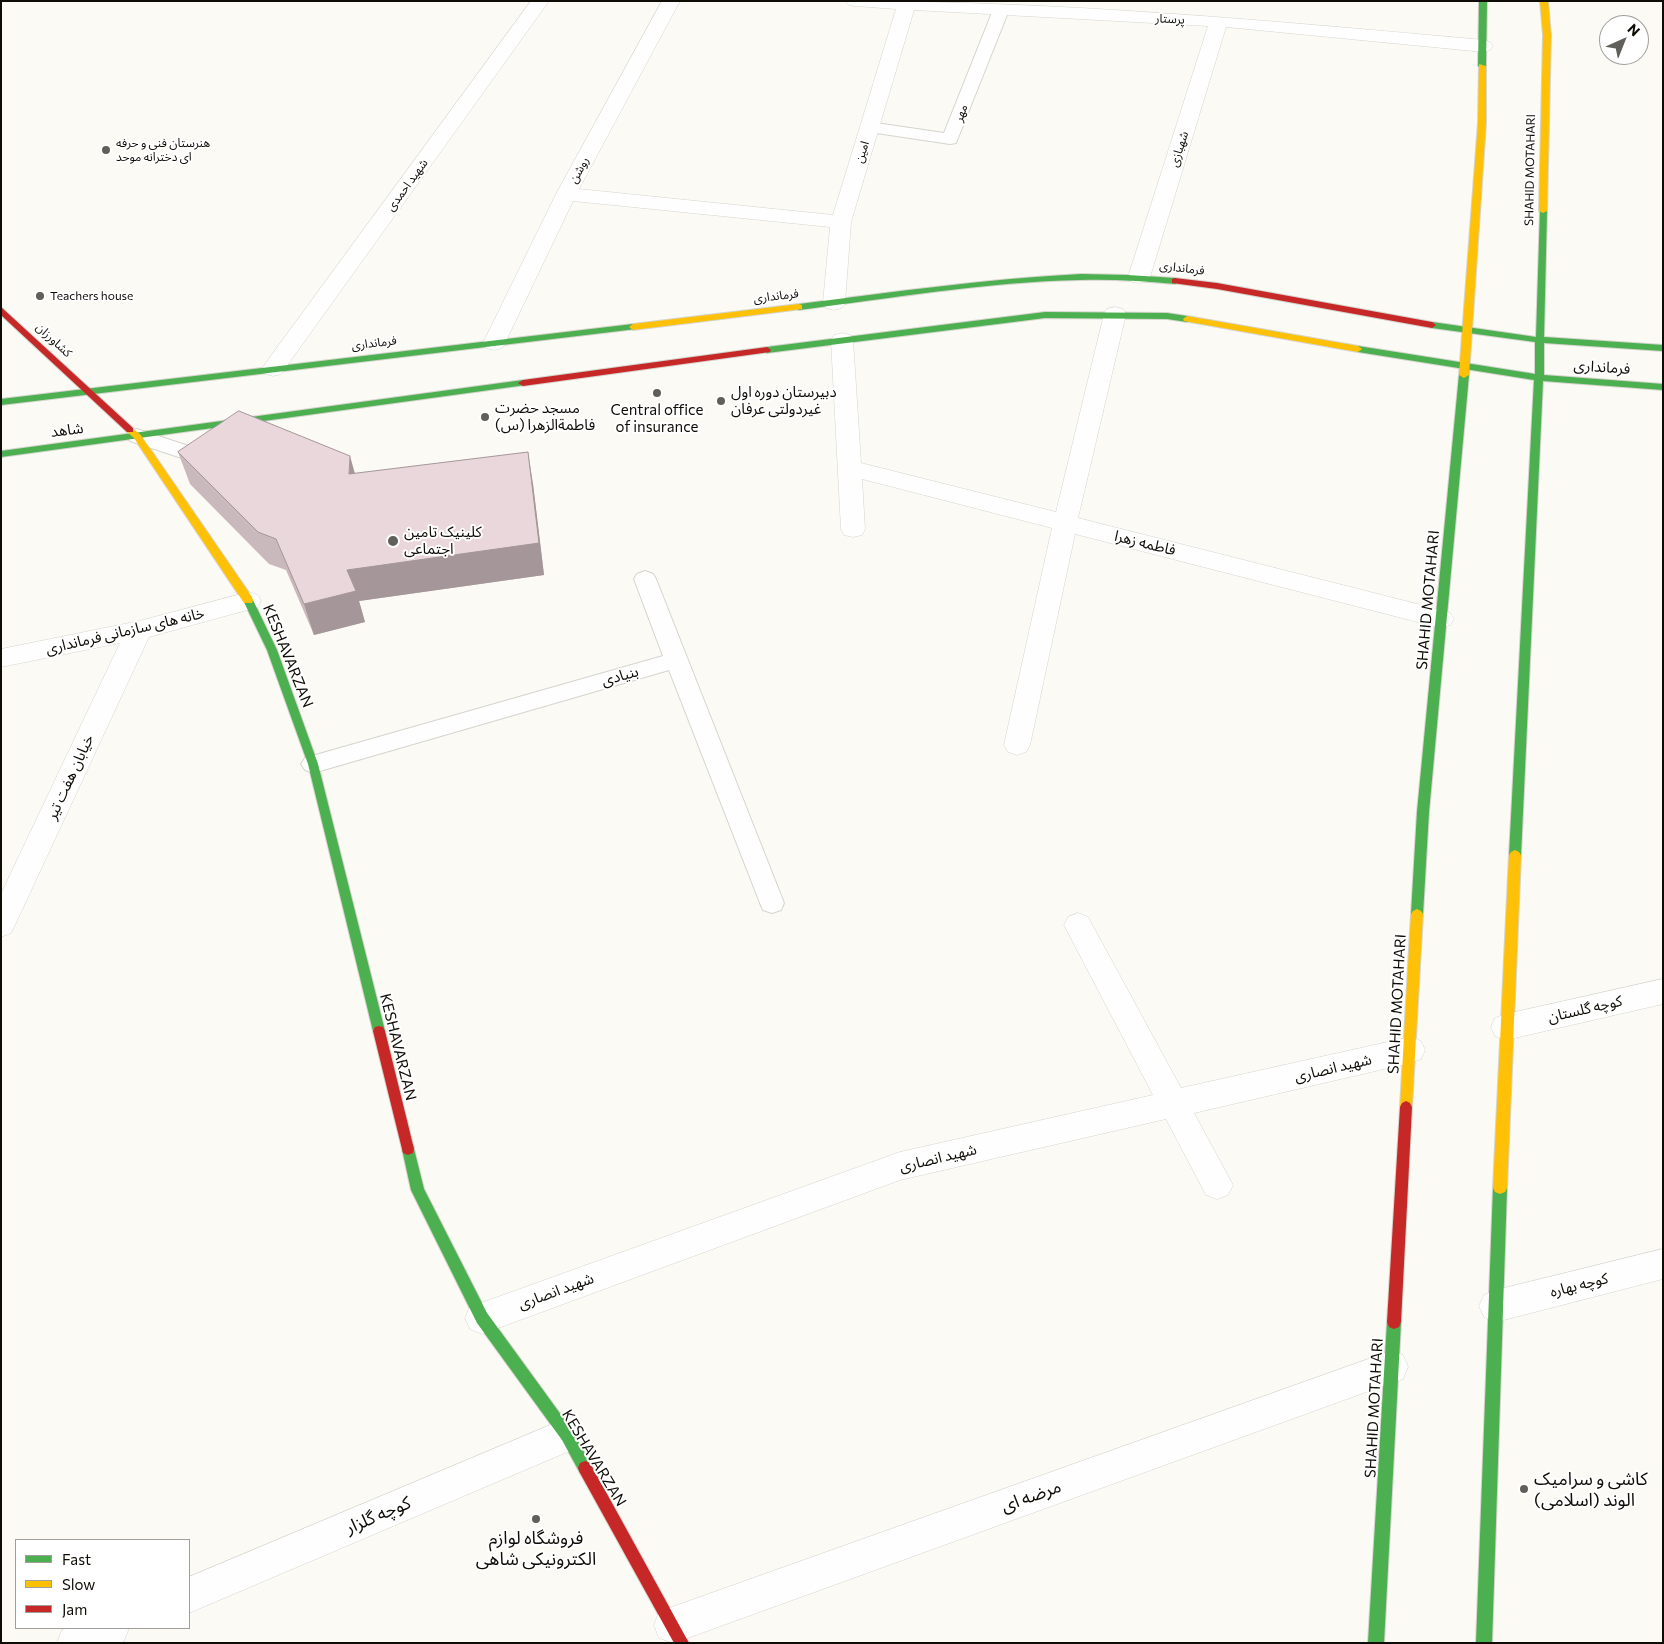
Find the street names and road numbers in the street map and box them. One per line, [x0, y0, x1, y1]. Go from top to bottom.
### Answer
street label: پرستار [1155, 11, 1185, 27]
street label: مهر [951, 102, 971, 124]
street label: SHAHID MOTAHARI [1522, 114, 1538, 226]
street label: شهبازی [1166, 129, 1192, 169]
street label: امین [852, 139, 872, 165]
street label: روشن [566, 154, 592, 186]
street label: شهید احمدی [383, 156, 431, 214]
street label: فرمانداری [1159, 258, 1205, 278]
street label: فرمانداری [753, 286, 799, 306]
street label: کشاورزان [33, 320, 75, 360]
street label: فرمانداری [351, 333, 397, 353]
street label: فرمانداری [1573, 356, 1631, 378]
street label: شاهد [50, 419, 84, 441]
street label: فاطمه زهرا [1112, 527, 1178, 559]
street label: SHAHID MOTAHARI [1413, 529, 1443, 671]
street label: KESHAVARZAN [259, 602, 317, 710]
street label: خانه های سازمانی فرمانداری [44, 604, 206, 658]
street label: بنیادی [599, 662, 641, 690]
street label: خیابان هفت تیر [42, 732, 98, 822]
street label: SHAHID MOTAHARI [1384, 934, 1410, 1074]
street label: KESHAVARZAN [376, 992, 420, 1102]
street label: کوچه گلستان [1546, 992, 1624, 1026]
street label: شهید انصاری [1293, 1050, 1373, 1086]
street label: شهید انصاری [898, 1140, 978, 1176]
street label: شهید انصاری [516, 1269, 596, 1313]
street label: کوچه بهاره [1548, 1269, 1610, 1301]
street label: SHAHID MOTAHARI [1361, 1338, 1387, 1478]
street label: KESHAVARZAN [558, 1406, 630, 1510]
street label: مرضه ای [998, 1475, 1064, 1517]
street label: کوچه گلزار [342, 1492, 414, 1538]

